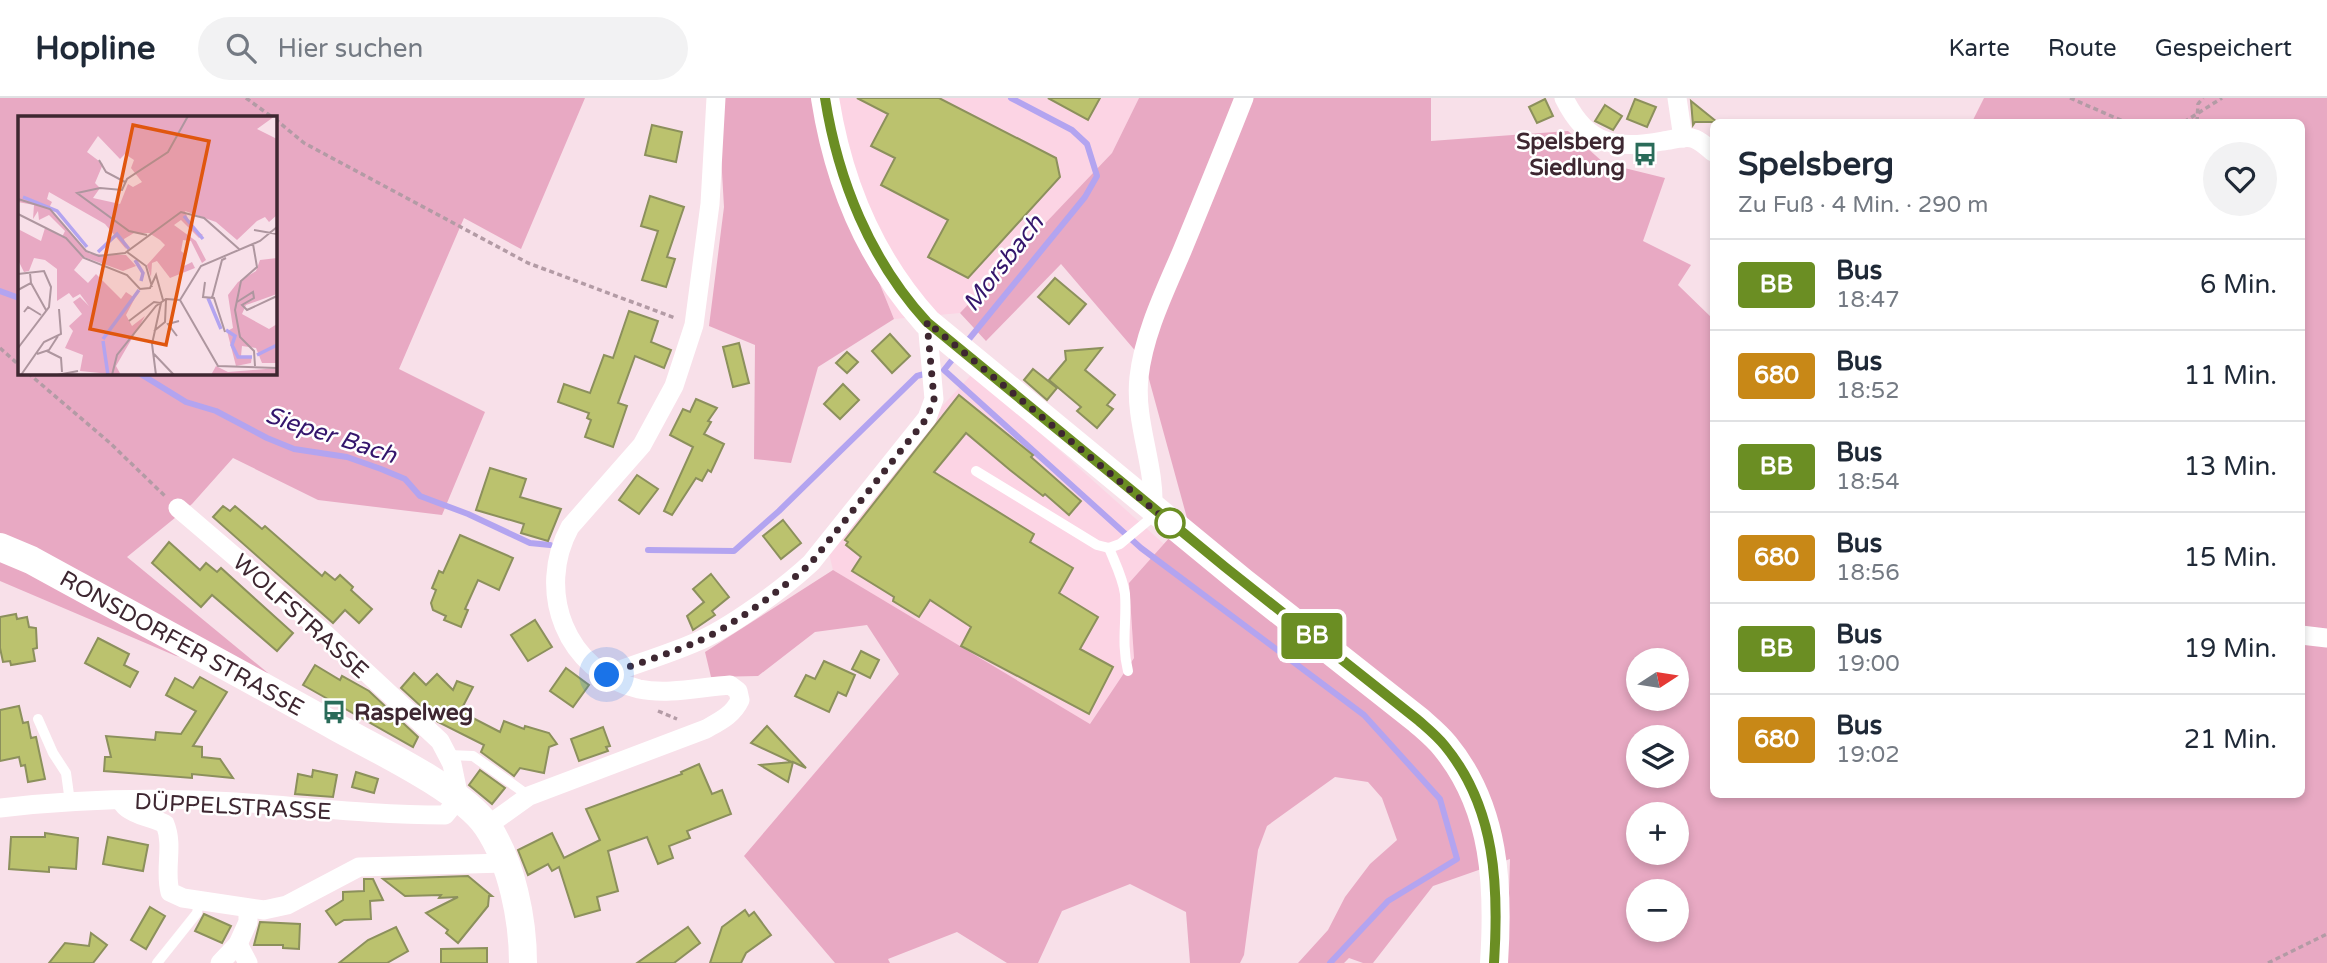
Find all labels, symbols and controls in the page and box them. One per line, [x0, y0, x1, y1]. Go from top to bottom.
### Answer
search box [198, 17, 688, 80]
text: Hopline [35, 29, 156, 68]
icon: search [222, 29, 260, 67]
text: Hier suchen [278, 33, 423, 64]
text: Karte [1948, 34, 2010, 63]
text: Route [2048, 34, 2117, 63]
text: Gespeichert [2155, 34, 2292, 63]
inset map [18, 116, 276, 374]
place label: Spelsberg Siedlung [1516, 128, 1625, 182]
bus stop icon: Spelsberg Siedlung [1631, 140, 1659, 168]
button: heart [2203, 142, 2277, 216]
text: Spelsberg [1738, 145, 1894, 184]
text: Zu Fuß · 4 Min. · 290 m [1738, 191, 1988, 219]
water label: Morsbach [957, 208, 1051, 317]
text: Bus [1836, 255, 1882, 286]
text: 6 Min. [2200, 269, 2277, 300]
text: BB [1760, 270, 1793, 299]
text: 18:47 [1836, 286, 1900, 314]
text: Bus [1836, 346, 1882, 377]
text: 11 Min. [2184, 360, 2277, 391]
text: 680 [1754, 361, 1799, 390]
text: 18:52 [1836, 377, 1900, 405]
water label: Sieper Bach [262, 401, 401, 471]
text: Bus [1836, 437, 1882, 468]
text: 13 Min. [2184, 451, 2277, 482]
text: BB [1760, 452, 1793, 481]
text: 18:54 [1836, 468, 1900, 496]
unlabelled marker [1155, 508, 1185, 538]
text: Bus [1836, 528, 1882, 559]
text: 15 Min. [2184, 542, 2277, 573]
text: 680 [1754, 543, 1799, 572]
street label: WOLFSTRASSE [227, 548, 374, 685]
text: 18:56 [1836, 559, 1900, 587]
street label: RONSDORFER STRASSE [55, 565, 309, 723]
line badge: BB [1280, 613, 1344, 659]
text: Bus [1836, 619, 1882, 650]
text: BB [1295, 621, 1329, 650]
text: 19 Min. [2184, 633, 2277, 664]
text: BB [1760, 634, 1793, 663]
north arrow [1626, 648, 1689, 710]
map controls [1626, 648, 1689, 942]
text: 19:00 [1836, 650, 1900, 678]
your location [589, 657, 624, 692]
bus stop icon: Raspelweg [320, 698, 348, 726]
place label: Raspelweg [354, 699, 473, 727]
text: Bus [1836, 710, 1882, 741]
text: 21 Min. [2184, 724, 2277, 755]
button: layers [1626, 725, 1689, 788]
text: 680 [1754, 725, 1799, 754]
text: 19:02 [1836, 741, 1900, 769]
street label: DÜPPELSTRASSE [134, 788, 332, 826]
button: + [1626, 802, 1689, 865]
button: − [1626, 879, 1689, 942]

